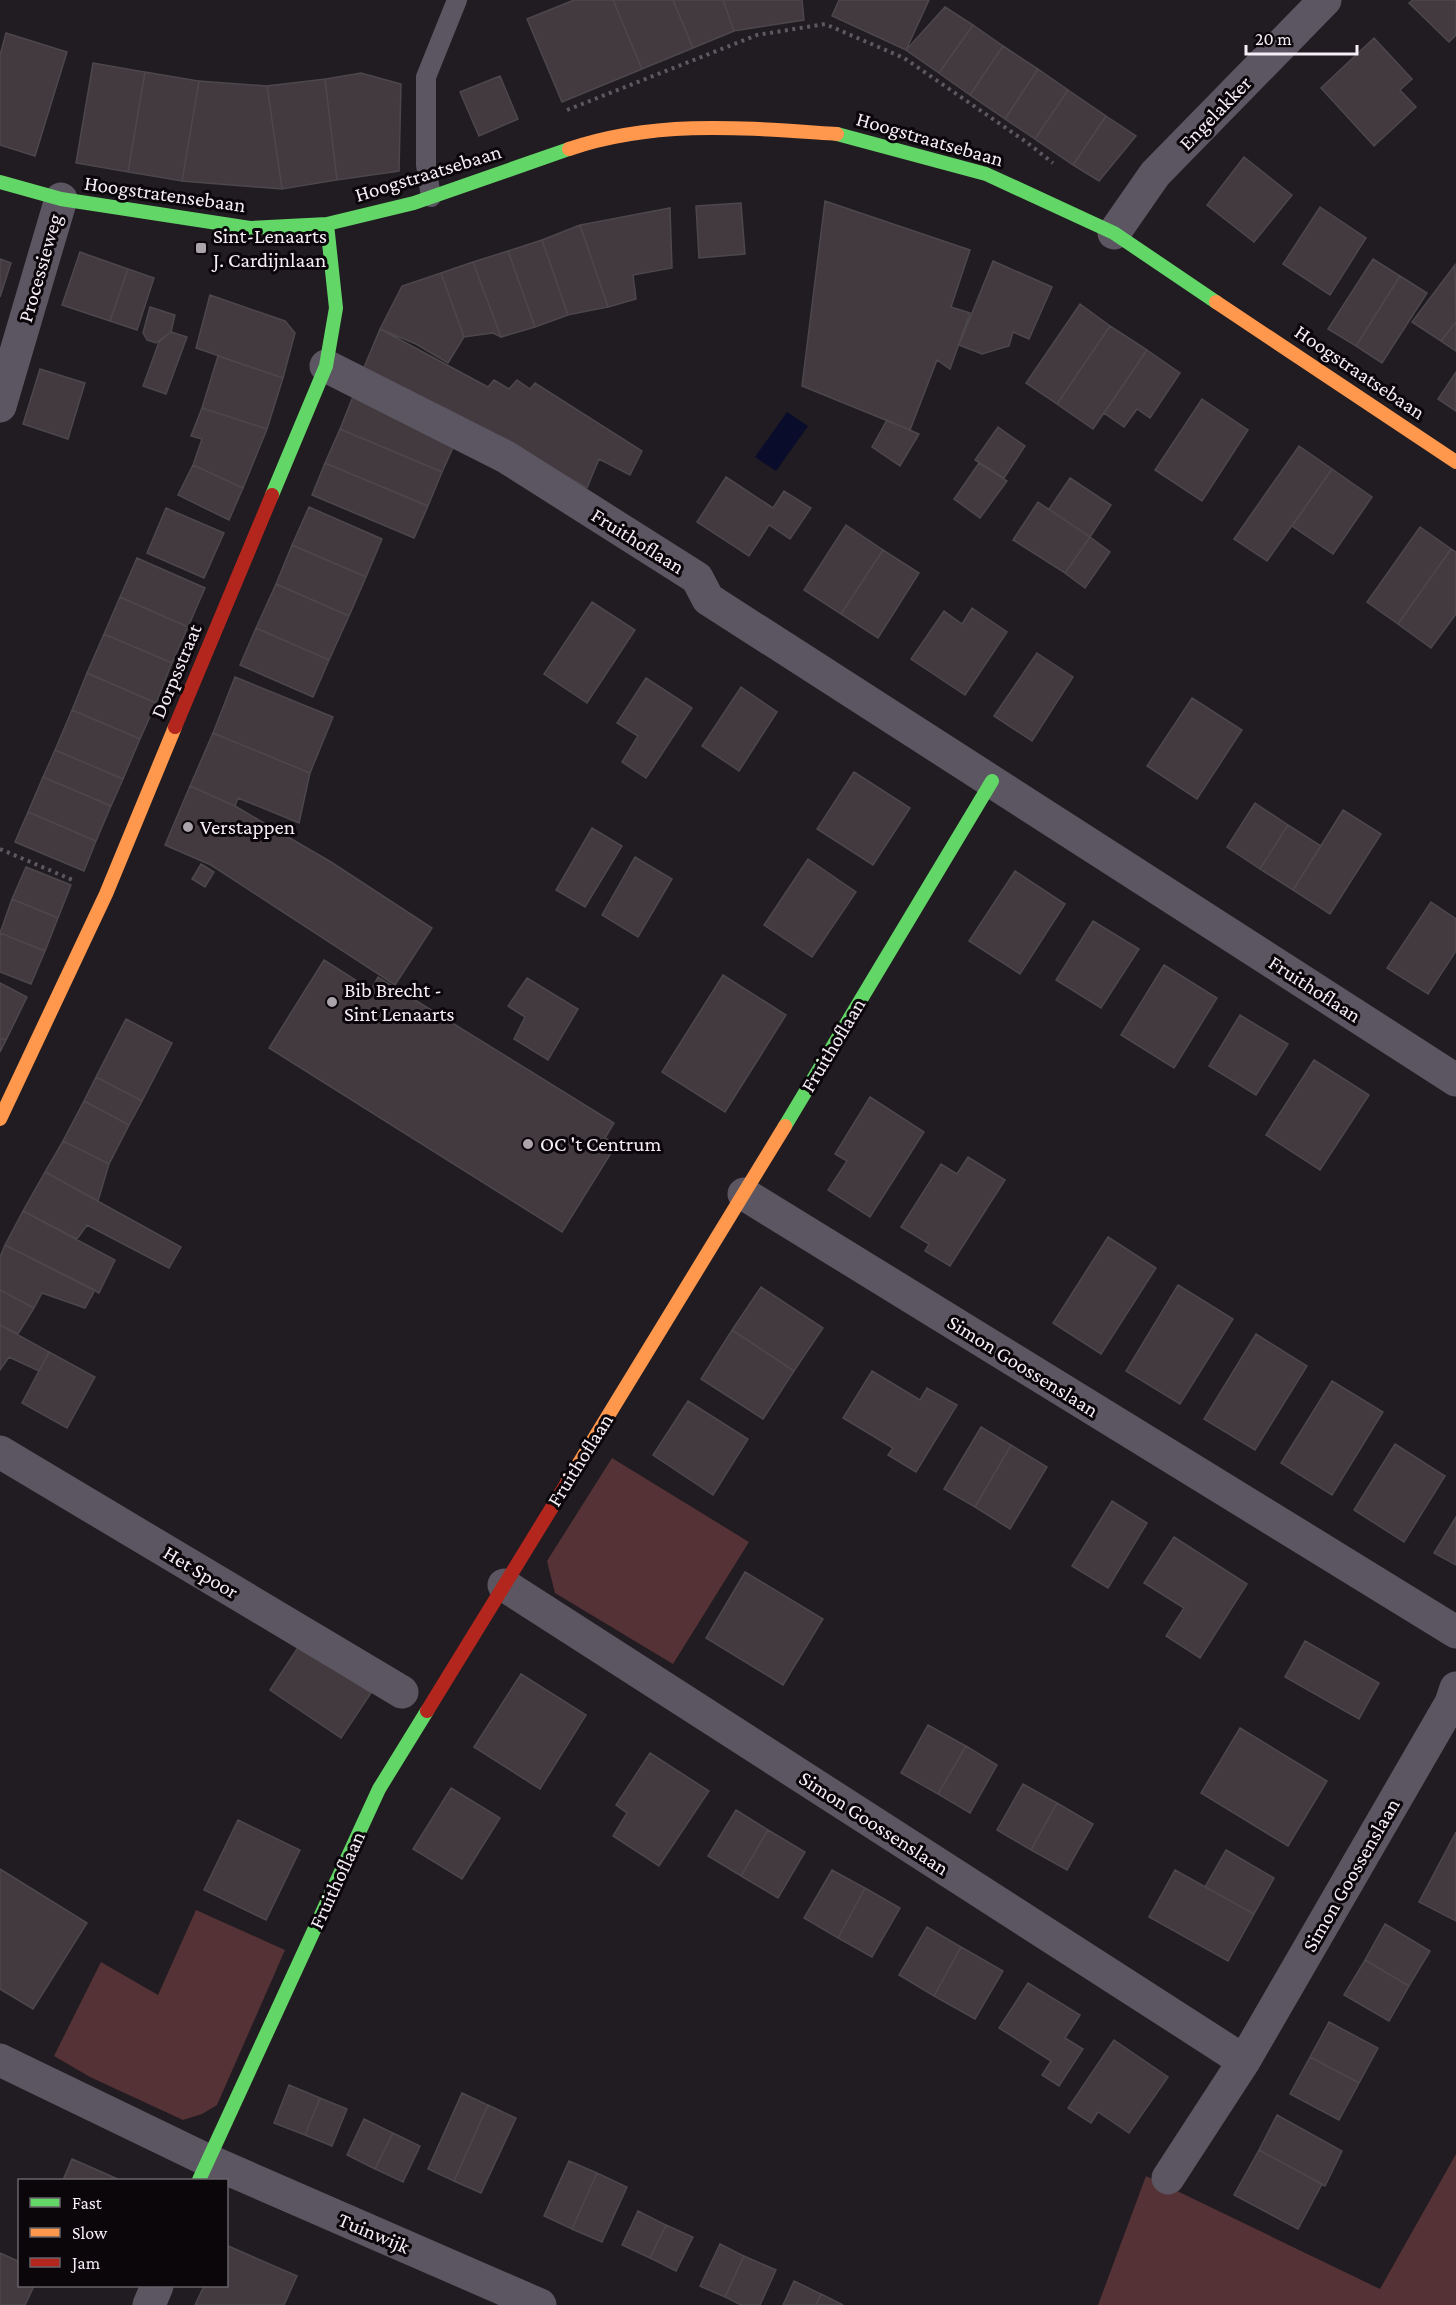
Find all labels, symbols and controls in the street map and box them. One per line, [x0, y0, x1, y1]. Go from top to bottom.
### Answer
scale bar [1246, 18, 1357, 56]
text: 20 m [1255, 29, 1292, 49]
street label: Engelakker [1174, 71, 1257, 155]
street label: Hoogstraatsebaan [854, 107, 1006, 171]
street label: Hoogstraatsebaan [352, 139, 504, 207]
street label: Hoogstratensebaan [83, 171, 247, 217]
street label: Processieweg [13, 211, 67, 325]
place label: Sint-Lenaarts J. Cardijnlaan [211, 224, 327, 272]
marker: Sint-Lenaarts J. Cardijnlaan [194, 241, 208, 255]
street label: Hoogstraatsebaan [1290, 320, 1430, 424]
street label: Fruithoflaan [587, 503, 689, 579]
street label: Dorpsstraat [145, 619, 207, 722]
place label: Verstappen [200, 815, 295, 839]
marker: Verstappen [181, 820, 195, 834]
street label: Fruithoflaan [1264, 950, 1366, 1028]
place label: Bib Brecht - Sint Lenaarts [344, 978, 454, 1026]
street label: Fruithoflaan [796, 994, 870, 1096]
marker: Bib Brecht - Sint Lenaarts [325, 995, 339, 1009]
place label: OC 't Centrum [540, 1132, 661, 1156]
marker: OC 't Centrum [521, 1137, 535, 1151]
street label: Simon Goossenslaan [943, 1310, 1103, 1422]
street label: Fruithoflaan [542, 1409, 618, 1511]
street label: Het Spoor [159, 1540, 243, 1604]
street label: Simon Goossenslaan [795, 1766, 953, 1880]
street label: Simon Goossenslaan [1297, 1794, 1405, 1956]
street label: Fruithoflaan [304, 1827, 370, 1933]
legend [18, 2179, 228, 2287]
text: Fast [72, 2193, 103, 2213]
street label: Tuinwijk [335, 2207, 413, 2259]
text: Slow [72, 2223, 108, 2243]
text: Jam [70, 2253, 101, 2273]

